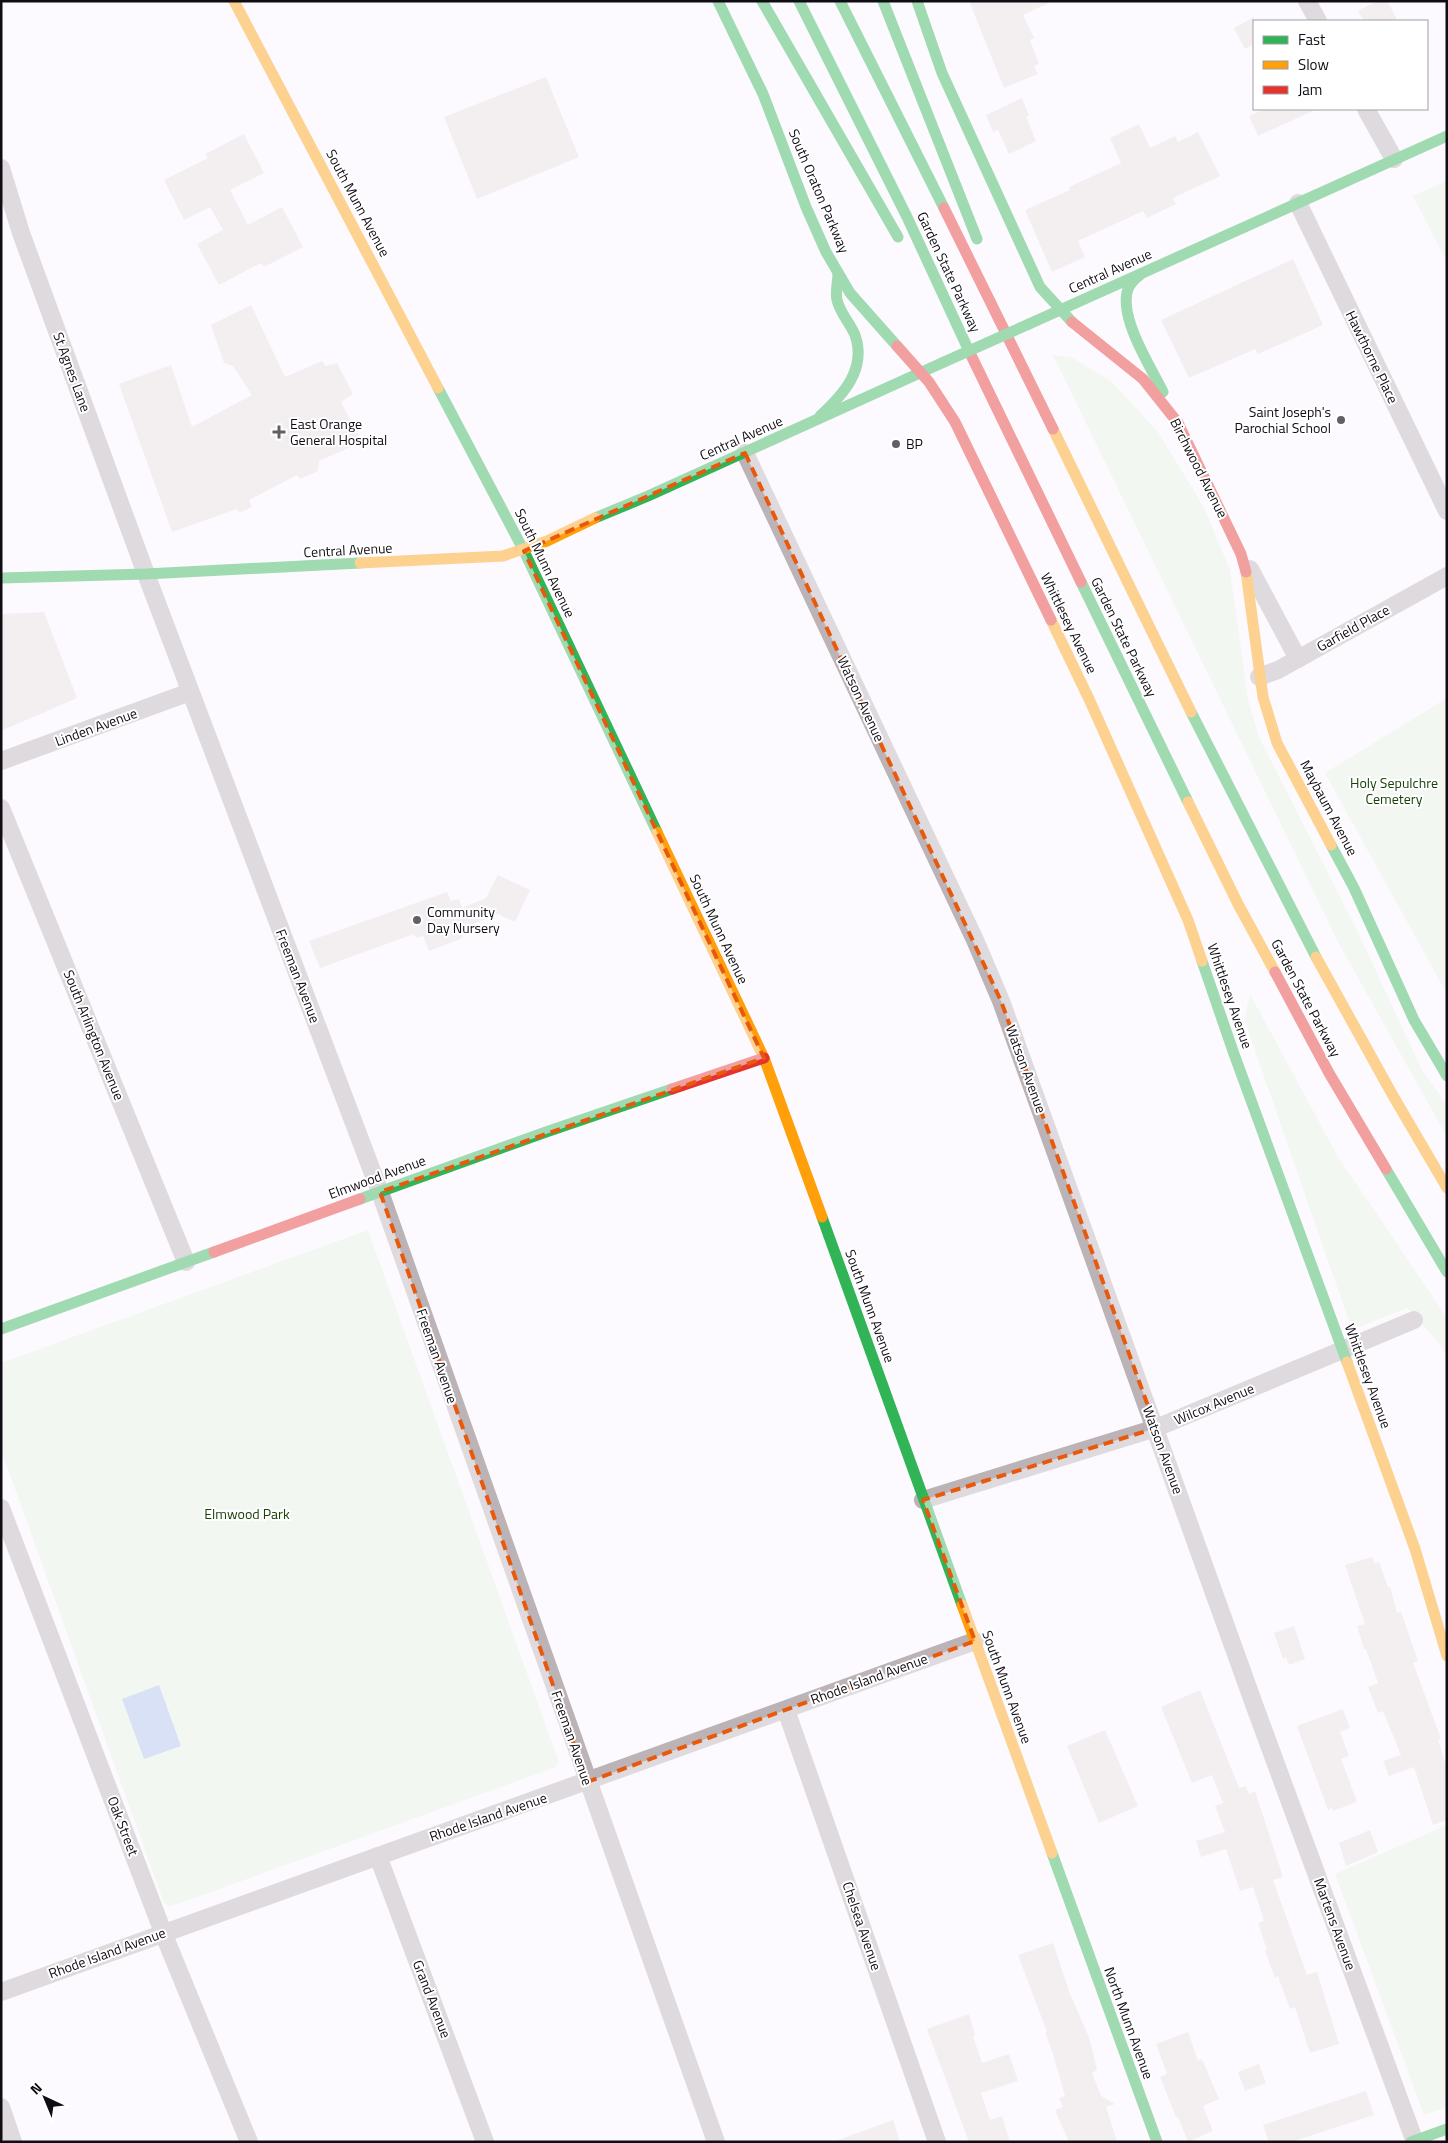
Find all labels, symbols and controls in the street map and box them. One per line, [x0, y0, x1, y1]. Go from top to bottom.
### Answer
legend [1253, 20, 1428, 110]
text: Fast [1298, 28, 1326, 51]
text: Slow [1298, 53, 1329, 76]
text: Jam [1298, 78, 1322, 101]
street label: South Oraton Parkway [784, 125, 855, 256]
street label: South Munn Avenue [321, 145, 396, 260]
street label: Garden State Parkway [912, 208, 987, 336]
street label: Central Avenue [1065, 243, 1155, 298]
street label: Hawthorne Place [1341, 307, 1404, 407]
street label: St Agnes Lane [48, 329, 97, 415]
place label: Saint Joseph's Parochial School [1234, 401, 1331, 438]
street label: Central Avenue [696, 410, 786, 465]
place label: East Orange General Hospital [290, 413, 387, 450]
street label: Birchwood Avenue [1165, 414, 1234, 521]
marker: Saint Joseph's Parochial School [1335, 414, 1347, 426]
marker: East Orange General Hospital [272, 425, 286, 439]
place label: BP [906, 433, 923, 454]
marker: BP [890, 438, 902, 450]
street label: South Munn Avenue [510, 505, 581, 621]
street label: Central Avenue [303, 537, 393, 562]
street label: Whittlesey Avenue [1036, 569, 1103, 677]
street label: Garden State Parkway [1086, 573, 1163, 700]
street label: Garfield Place [1312, 599, 1393, 656]
street label: Watson Avenue [832, 652, 890, 745]
street label: Linden Avenue [52, 702, 140, 751]
street label: Maybaum Avenue [1295, 756, 1364, 859]
park label: Holy Sepulchre Cemetery [1350, 772, 1438, 809]
street label: South Munn Avenue [685, 870, 754, 987]
place label: Community Day Nursery [427, 901, 500, 938]
marker: Community Day Nursery [411, 914, 423, 926]
street label: Freeman Avenue [271, 926, 326, 1026]
street label: Garden State Parkway [1266, 935, 1347, 1061]
street label: Whittlesey Avenue [1203, 940, 1258, 1051]
street label: South Arlington Avenue [59, 967, 130, 1103]
street label: Watson Avenue [1001, 1022, 1052, 1116]
street label: Elmwood Avenue [325, 1149, 428, 1204]
street label: South Munn Avenue [840, 1246, 901, 1365]
street label: Freeman Avenue [411, 1306, 464, 1406]
street label: Whittlesey Avenue [1340, 1320, 1397, 1431]
street label: Wilcox Avenue [1171, 1377, 1257, 1430]
street label: Watson Avenue [1138, 1403, 1189, 1497]
park label: Elmwood Park [204, 1503, 290, 1524]
street label: South Munn Avenue [977, 1627, 1038, 1746]
street label: Rhode Island Avenue [807, 1648, 930, 1709]
street label: Freeman Avenue [546, 1688, 599, 1788]
street label: Rhode Island Avenue [426, 1787, 549, 1846]
street label: Oak Street [103, 1793, 144, 1859]
street label: Martens Avenue [1309, 1875, 1362, 1973]
street label: Chelsea Avenue [837, 1878, 888, 1973]
street label: Rhode Island Avenue [45, 1922, 168, 1983]
street label: Grand Avenue [408, 1957, 457, 2041]
street label: North Munn Avenue [1099, 1964, 1160, 2082]
north arrow [20, 2073, 70, 2123]
text: N [25, 2077, 46, 2099]

